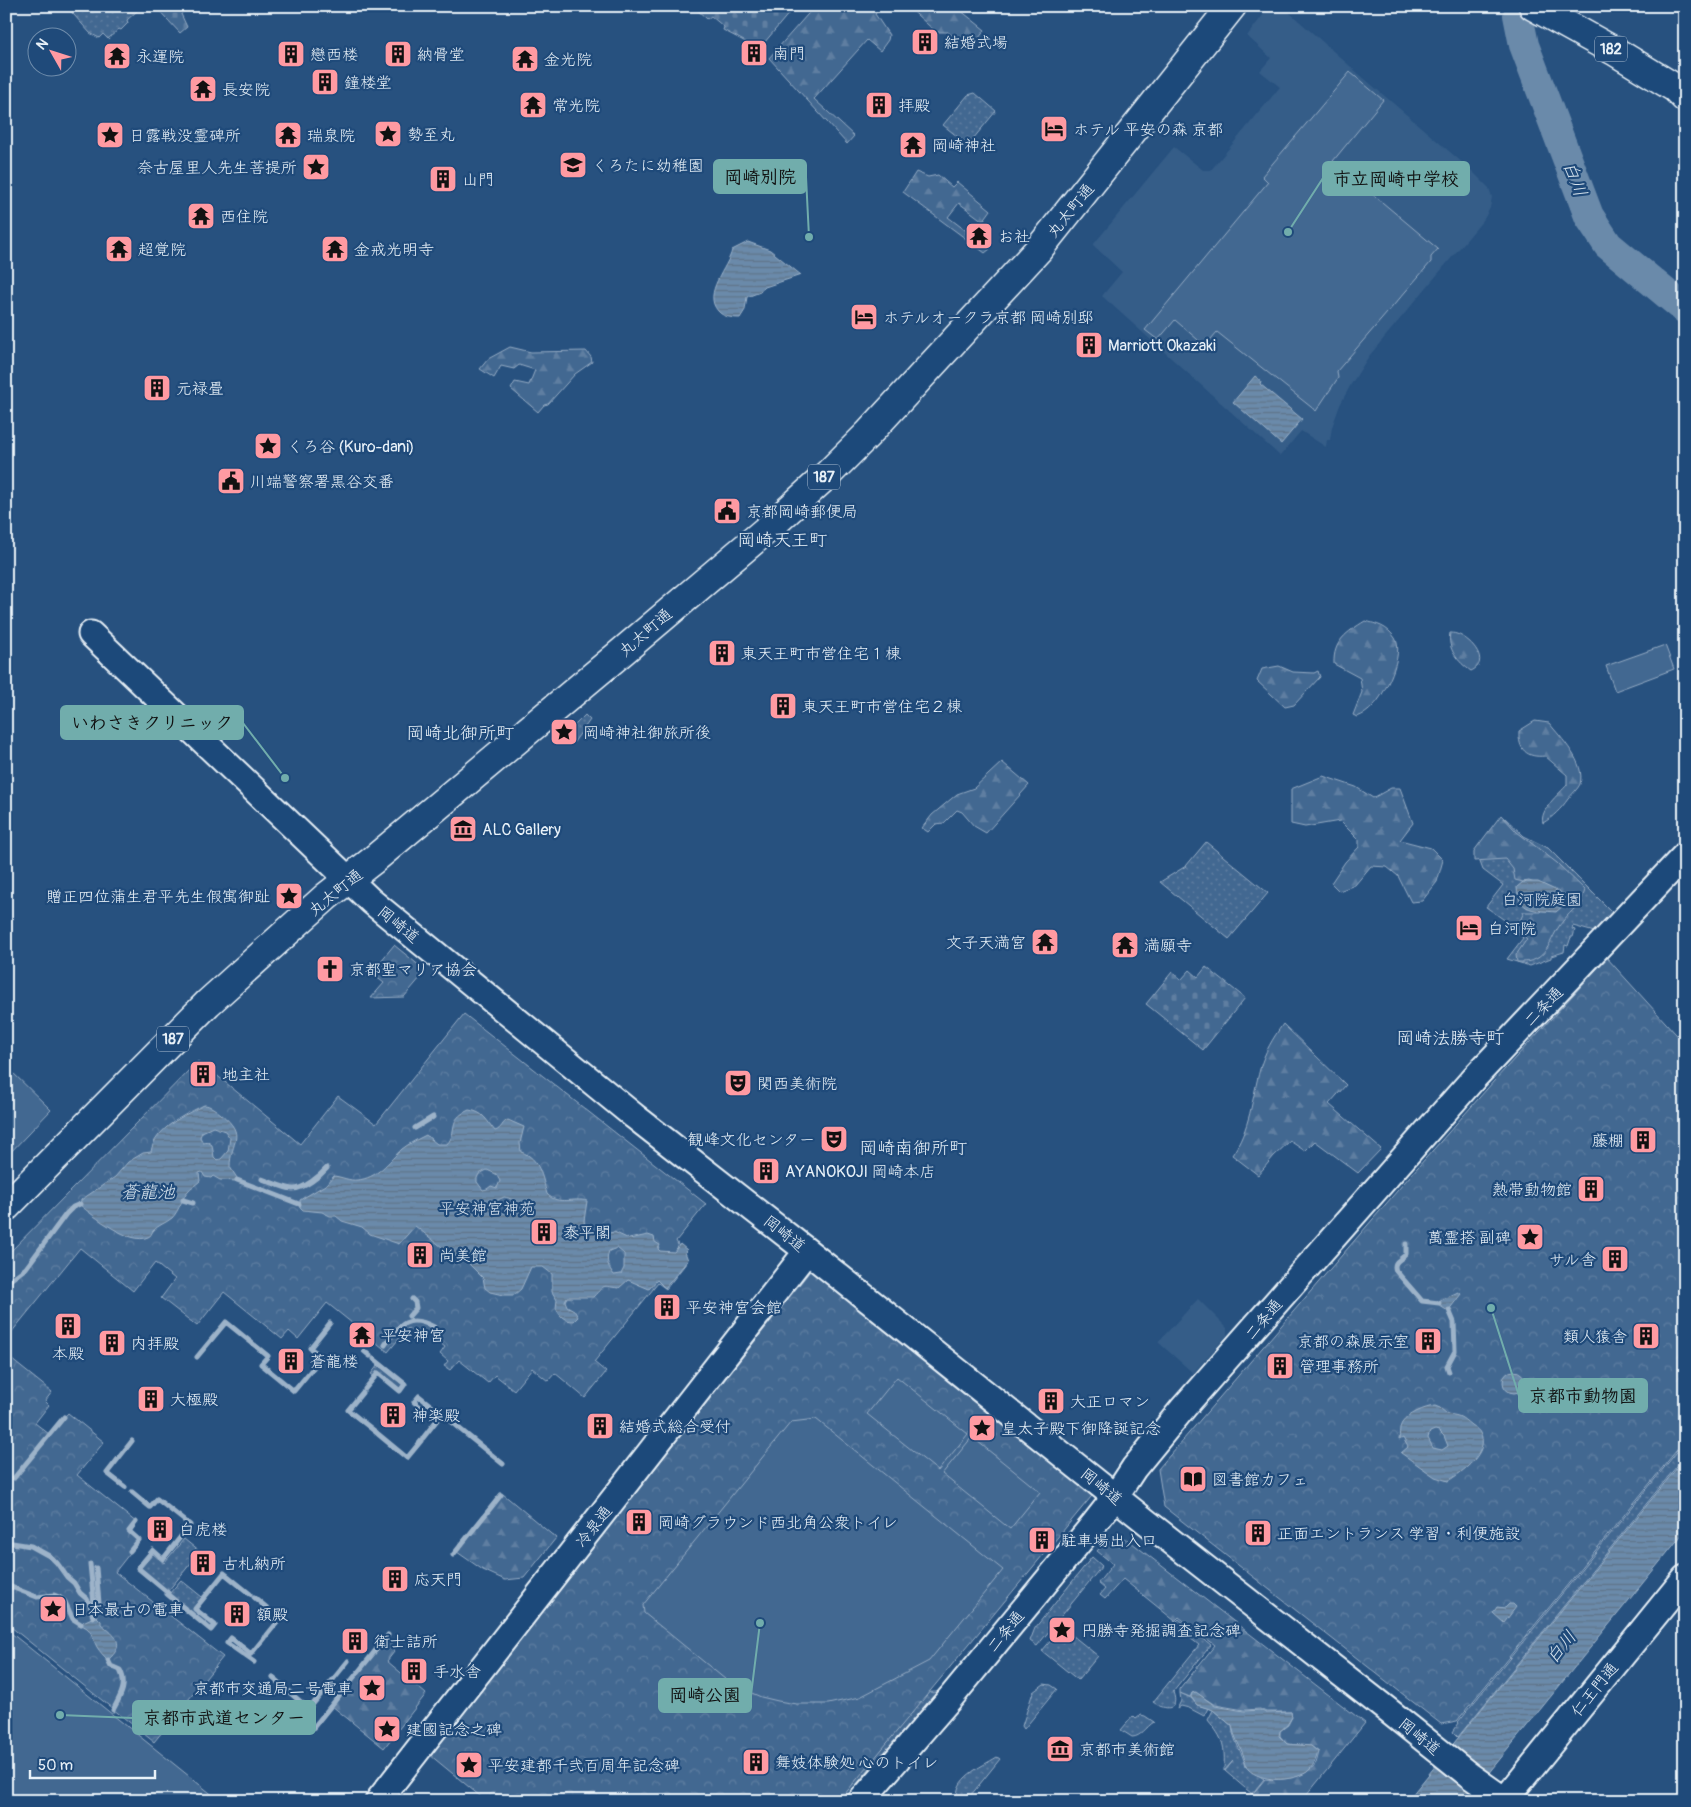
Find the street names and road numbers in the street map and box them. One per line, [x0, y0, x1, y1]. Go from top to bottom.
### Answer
road number: 182 [1595, 36, 1627, 62]
street label: 丸太町通 [1043, 179, 1099, 242]
road number: 187 [808, 464, 840, 490]
street label: 丸太町通 [615, 604, 676, 661]
street label: 丸太町通 [304, 865, 367, 921]
street label: 岡崎道 [373, 902, 423, 948]
street label: 二条通 [1520, 982, 1568, 1031]
road number: 187 [157, 1026, 189, 1052]
street label: 岡崎道 [759, 1211, 809, 1256]
street label: 二条通 [1241, 1295, 1287, 1344]
street label: 岡崎道 [1076, 1464, 1126, 1510]
street label: 冷泉通 [571, 1502, 616, 1552]
street label: 二条通 [983, 1607, 1029, 1657]
street label: 仁王門通 [1567, 1658, 1623, 1721]
street label: 岡崎道 [1394, 1714, 1444, 1760]

